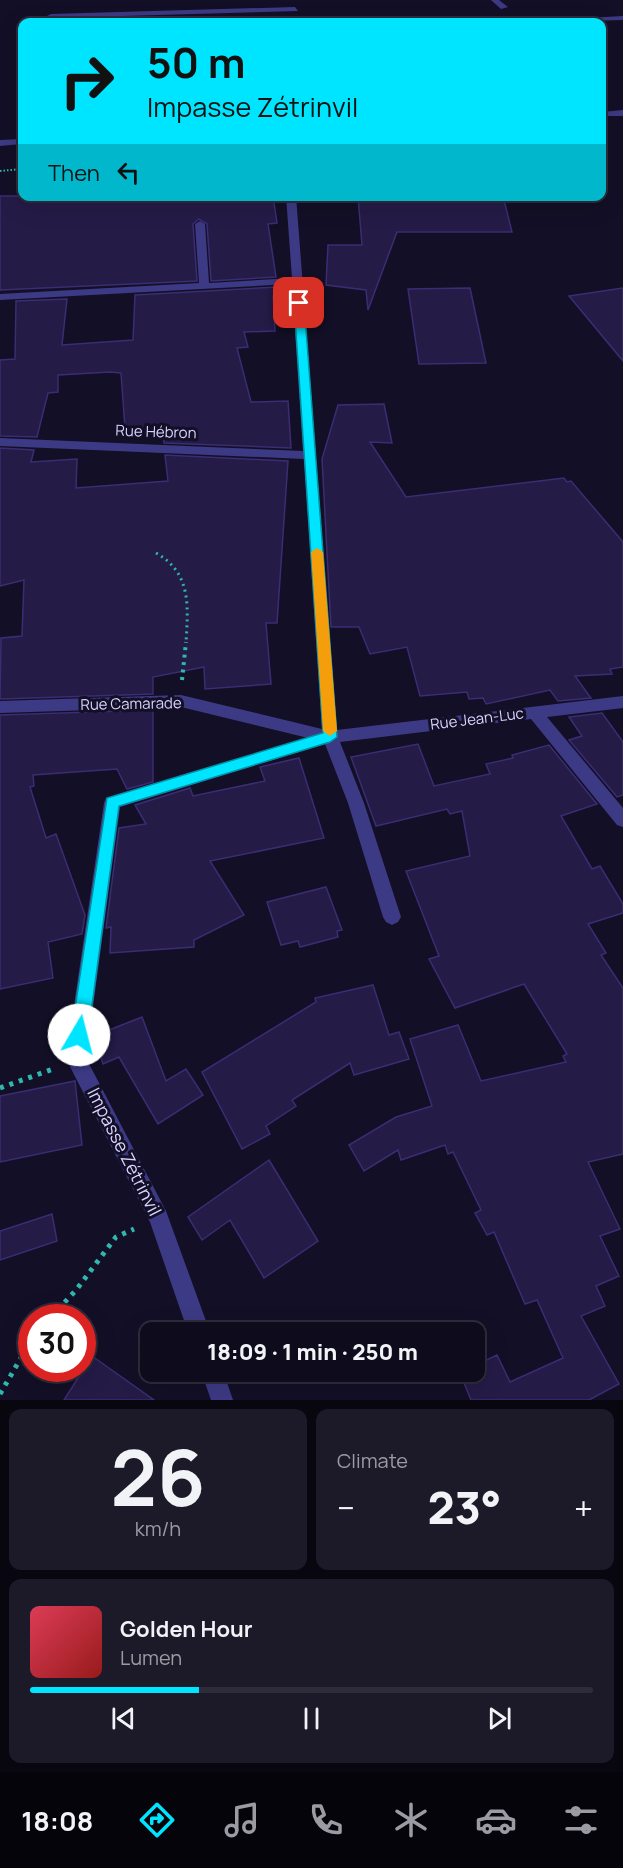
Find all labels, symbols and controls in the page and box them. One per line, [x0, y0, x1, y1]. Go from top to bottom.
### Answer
text: 50 m [147, 33, 245, 91]
icon: right [48, 42, 126, 120]
text: Impasse Zétrinvil [147, 88, 358, 125]
icon: left [112, 156, 145, 189]
text: Then [48, 158, 100, 188]
pin [273, 277, 324, 328]
icon: arrive [282, 286, 315, 319]
street label: Rue Hébron [115, 420, 197, 443]
street label: Rue Camarade [80, 692, 182, 715]
street label: Rue Jean-Luc [429, 702, 525, 735]
position arrow [47, 1003, 111, 1067]
street label: Impasse Zétrinvil [82, 1083, 168, 1220]
speed limit sign: 30 [18, 1304, 96, 1382]
text: 18:09 · 1 min · 250 m [207, 1337, 418, 1367]
text: 26 [111, 1423, 205, 1529]
text: Climate [337, 1447, 408, 1474]
text: 23° [427, 1476, 501, 1538]
text: − [337, 1485, 355, 1530]
text: + [574, 1485, 593, 1530]
text: km/h [135, 1515, 181, 1542]
text: Golden Hour [120, 1614, 253, 1644]
text: Lumen [120, 1644, 182, 1671]
icon: previous [107, 1702, 140, 1735]
icon: pause [295, 1702, 328, 1735]
icon: next [483, 1702, 516, 1735]
icon: directions [136, 1799, 178, 1841]
icon: music [221, 1799, 263, 1841]
icon: phone [305, 1799, 347, 1841]
icon: climate [390, 1799, 432, 1841]
icon: car [475, 1799, 517, 1841]
icon: filters [560, 1799, 602, 1841]
text: 18:08 [21, 1802, 93, 1839]

